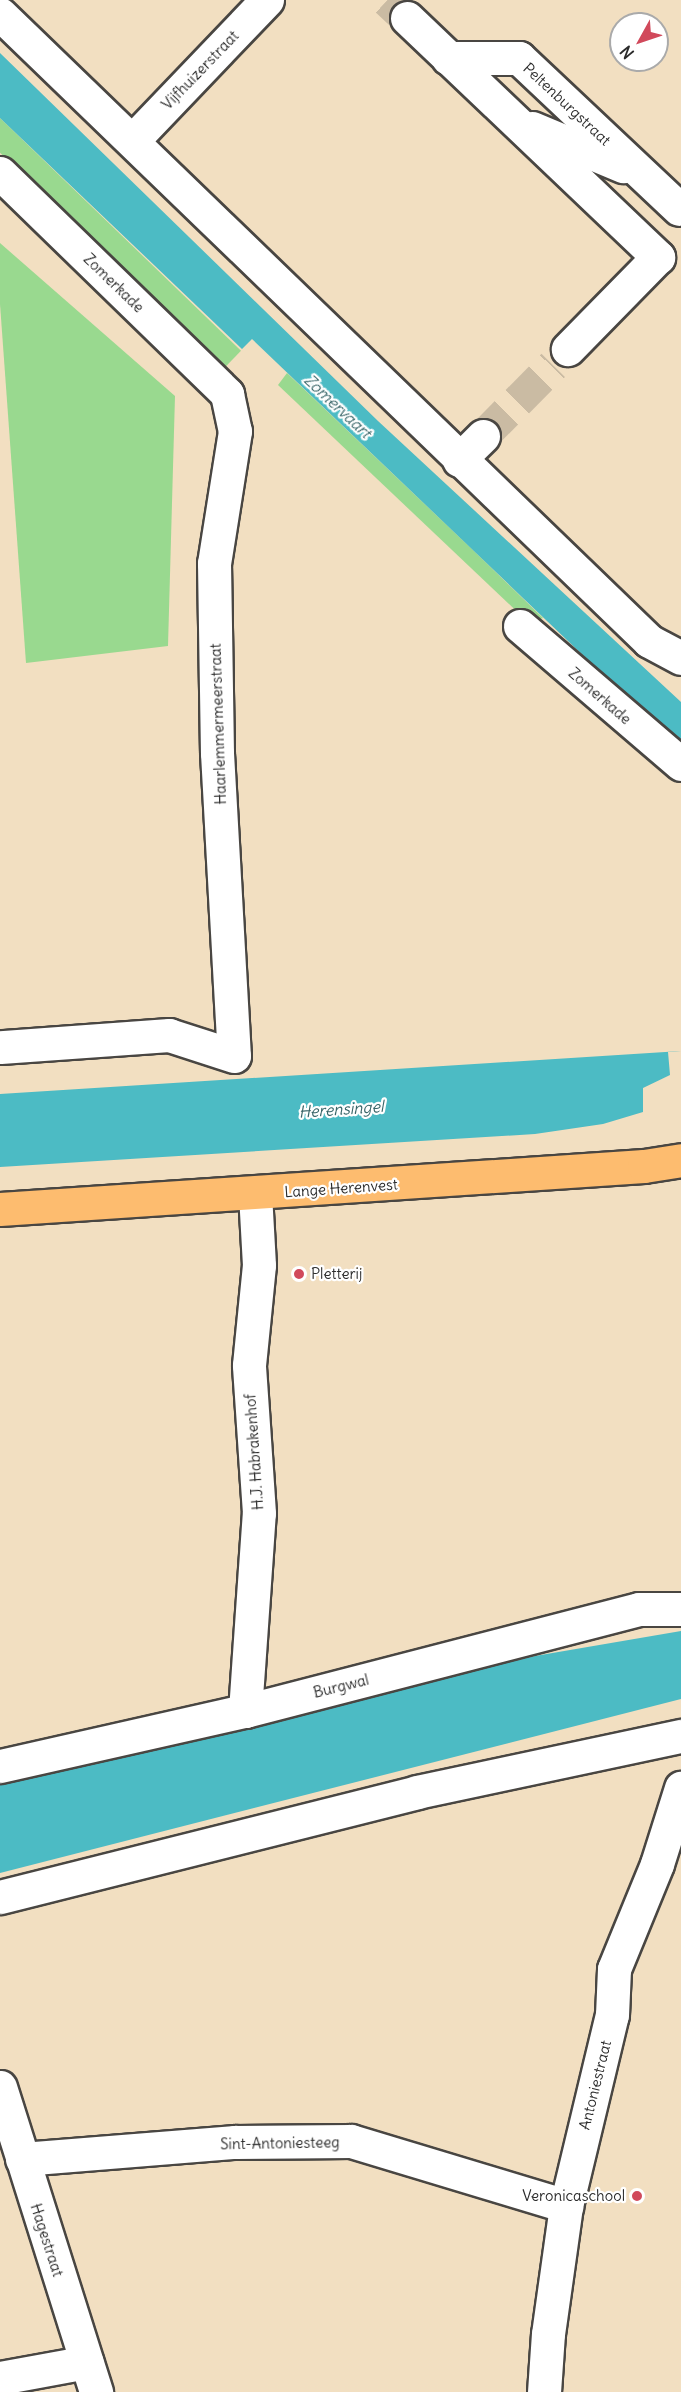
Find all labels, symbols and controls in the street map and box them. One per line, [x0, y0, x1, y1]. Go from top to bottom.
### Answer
north arrow [609, 12, 669, 72]
street label: Vijfhuizerstraat [158, 27, 242, 113]
text: N [616, 42, 638, 63]
street label: Peltenburgstraat [520, 59, 614, 149]
street label: Zomerkade [80, 250, 148, 316]
water label: Zomervaart [300, 370, 376, 442]
street label: Haarlemmermeerstraat [206, 643, 230, 805]
street label: Zomerkade [565, 664, 635, 728]
water label: Herensingel [298, 1096, 384, 1122]
street label: Lange Herenvest [284, 1175, 398, 1201]
place label: Pletterij [311, 1265, 362, 1283]
marker: Pletterij [292, 1267, 306, 1281]
street label: H.J. Habrakenhof [241, 1393, 267, 1511]
street label: Burgwal [311, 1670, 371, 1702]
street label: Antoniestraat [575, 2038, 615, 2132]
street label: Sint-Antoniesteeg [220, 2133, 340, 2153]
place label: Veronicaschool [522, 2187, 625, 2205]
marker: Veronicaschool [630, 2189, 644, 2203]
street label: Hagestraat [27, 2201, 67, 2279]

